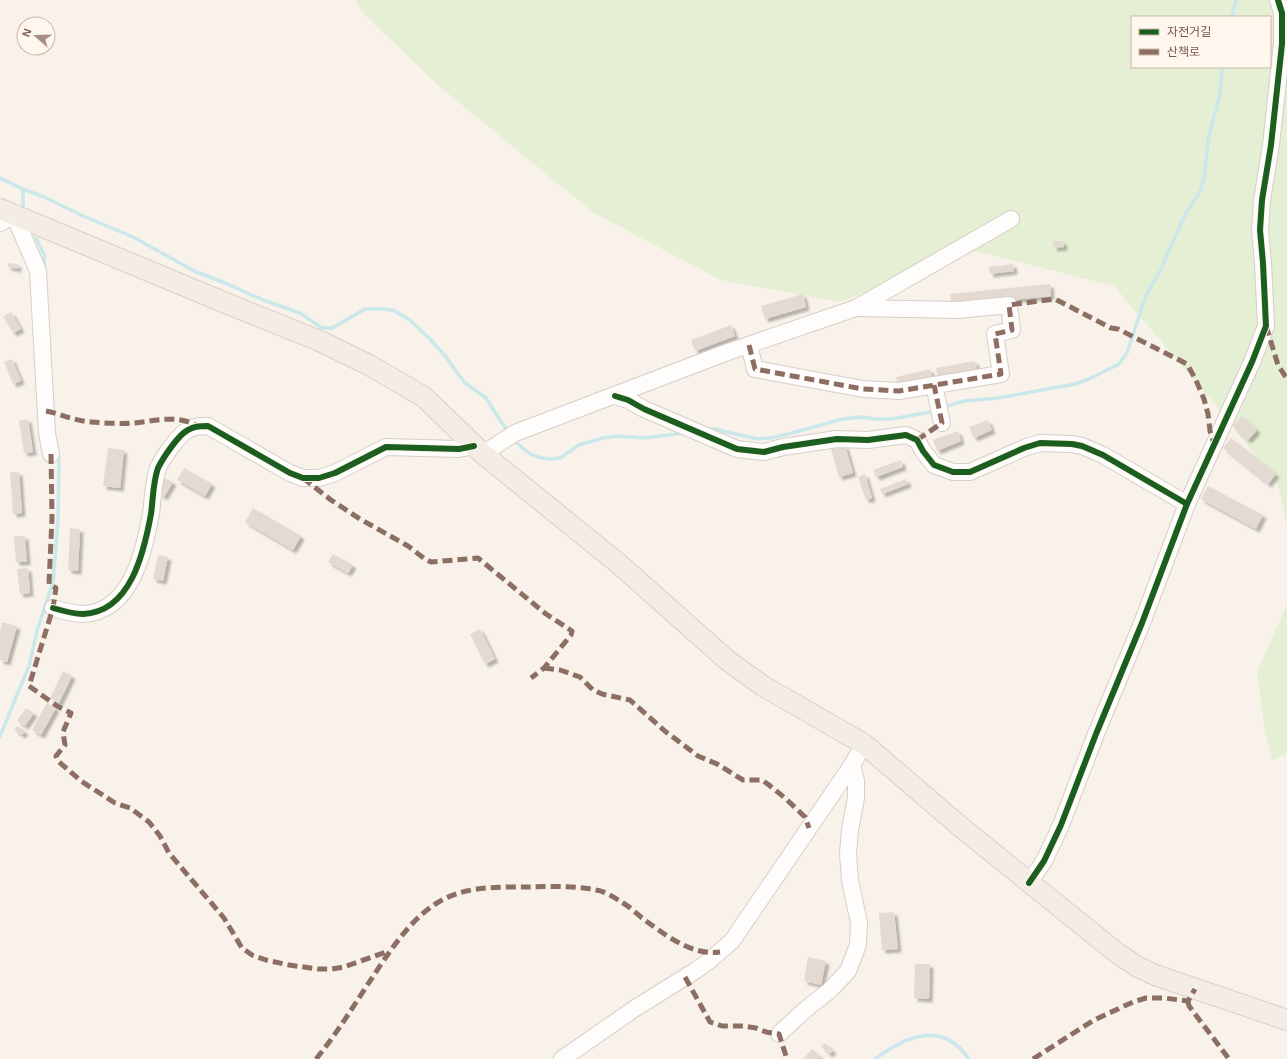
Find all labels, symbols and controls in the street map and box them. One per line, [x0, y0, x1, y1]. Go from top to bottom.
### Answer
north arrow [16, 16, 56, 56]
legend [1131, 16, 1271, 68]
text: 자전거길 [1167, 25, 1211, 39]
text: N [20, 27, 34, 38]
text: 산책로 [1167, 45, 1200, 59]

